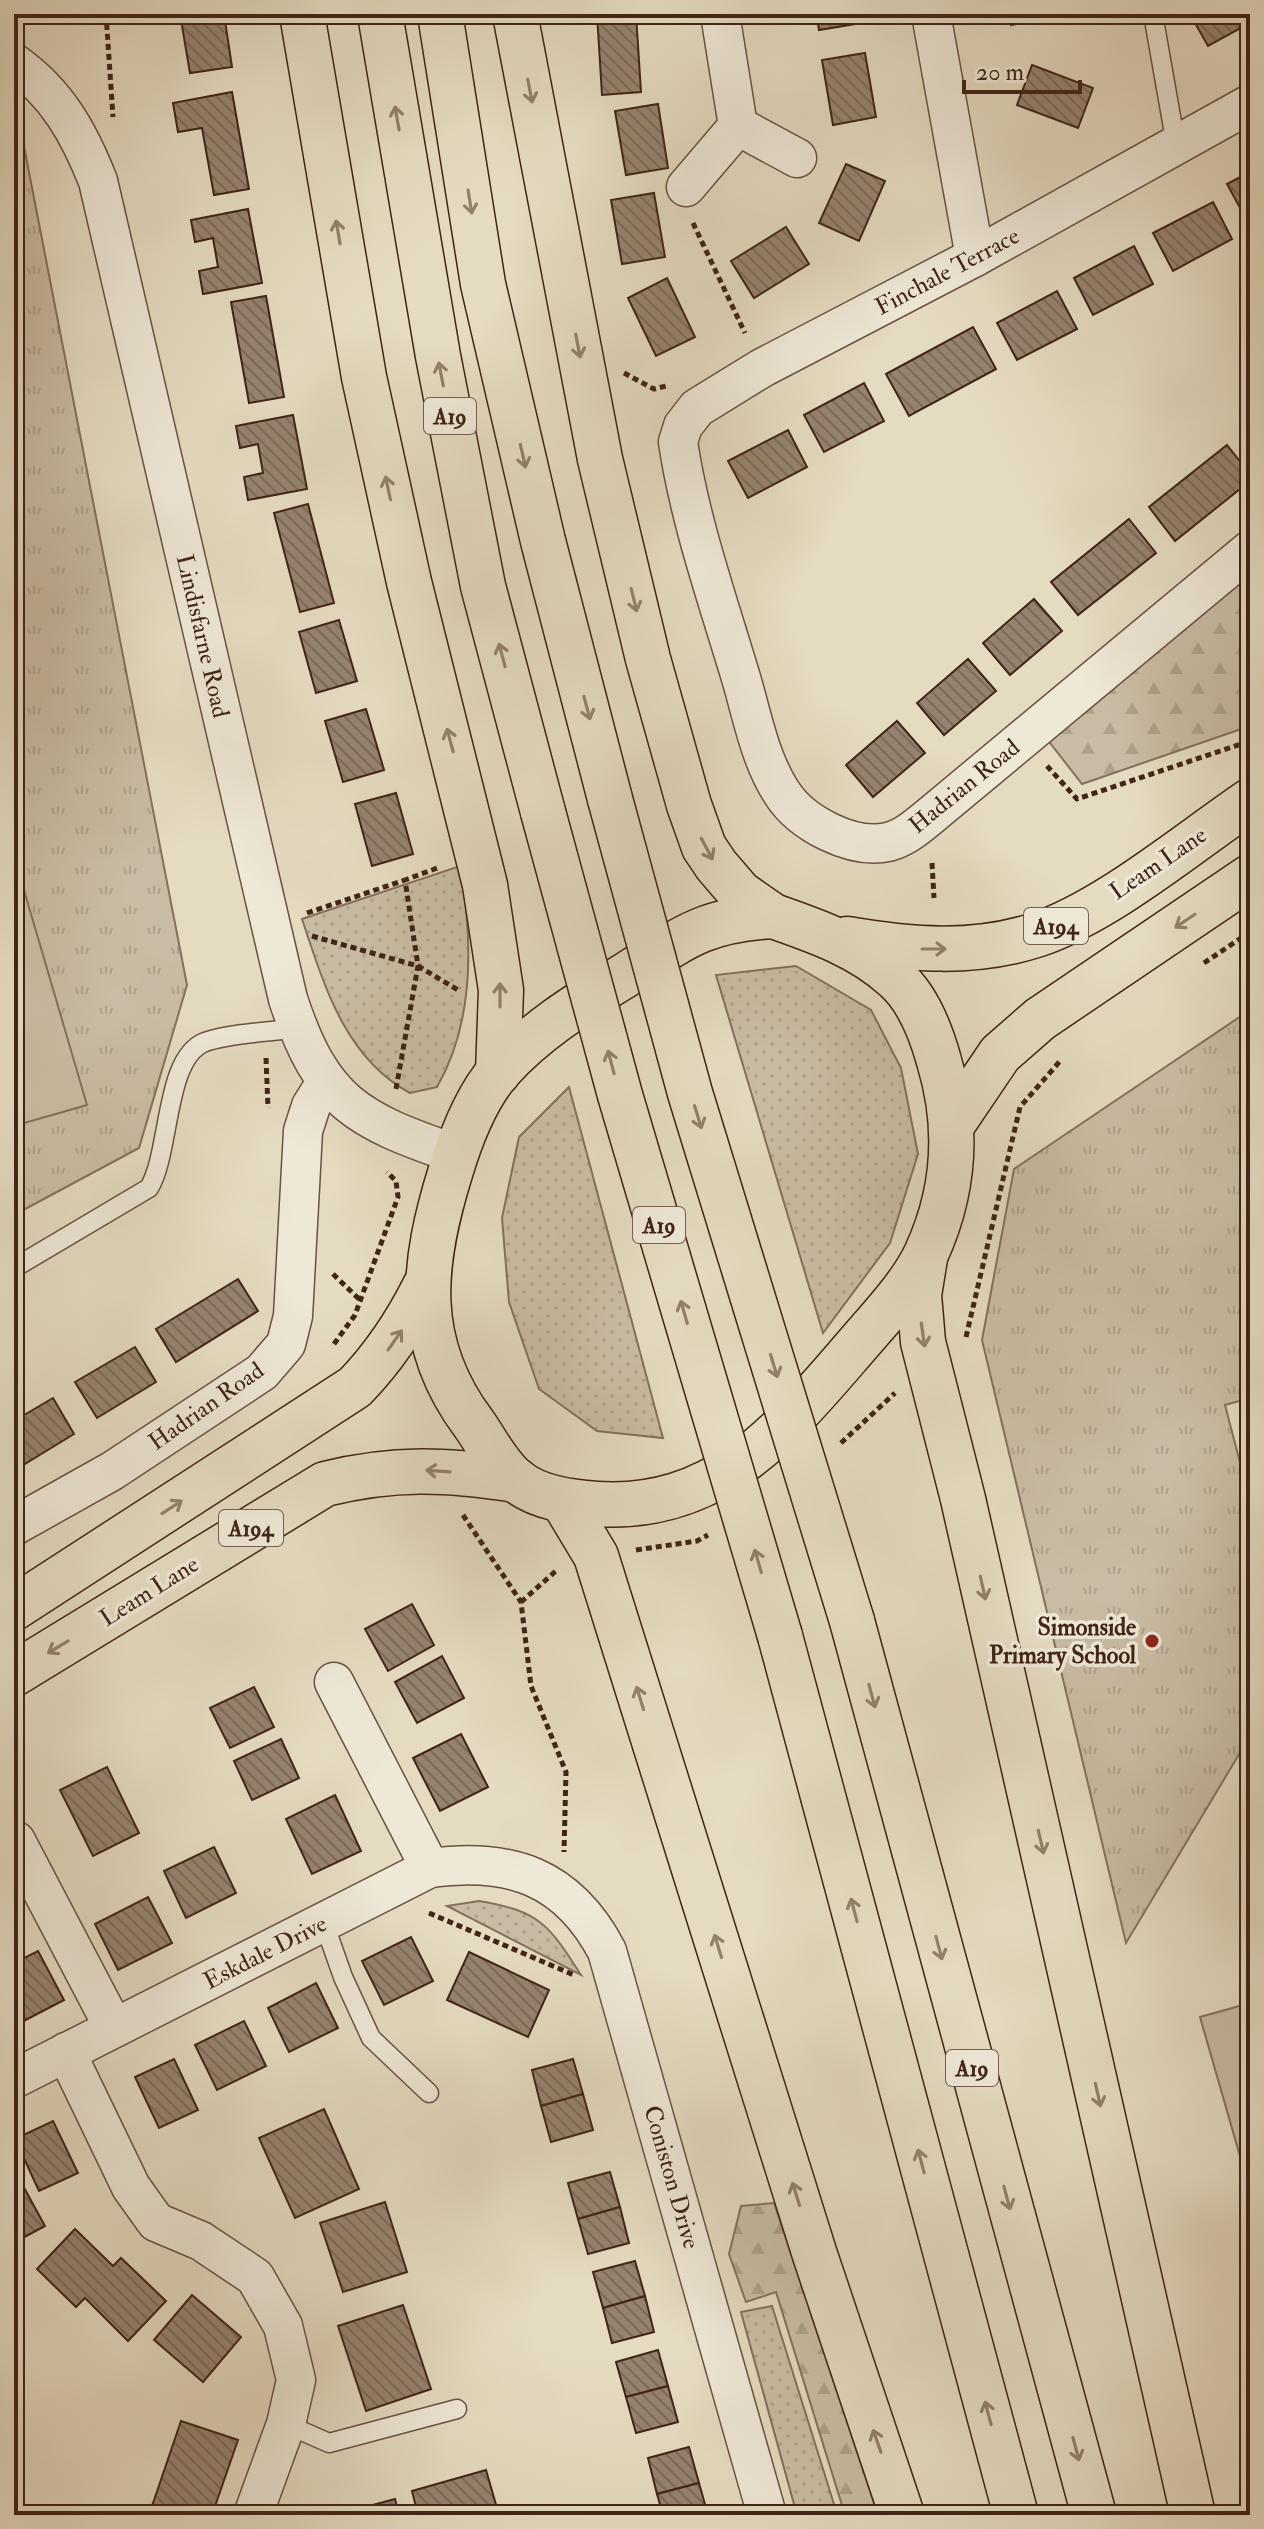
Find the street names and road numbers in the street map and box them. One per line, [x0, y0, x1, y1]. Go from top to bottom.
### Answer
street label: Finchale Terrace [870, 220, 1025, 322]
road number: A19 [424, 398, 476, 434]
street label: Lindisfarne Road [169, 551, 236, 721]
street label: Hadrian Road [902, 732, 1026, 841]
street label: Leam Lane [1104, 820, 1213, 907]
road number: A194 [1024, 908, 1088, 944]
road number: A19 [633, 1207, 685, 1243]
street label: Hadrian Road [142, 1355, 270, 1458]
road number: A194 [219, 1510, 283, 1546]
street label: Leam Lane [94, 1549, 204, 1634]
street label: Eskdale Drive [198, 1908, 332, 1997]
road number: A19 [946, 2050, 998, 2086]
street label: Coniston Drive [636, 2102, 707, 2252]

